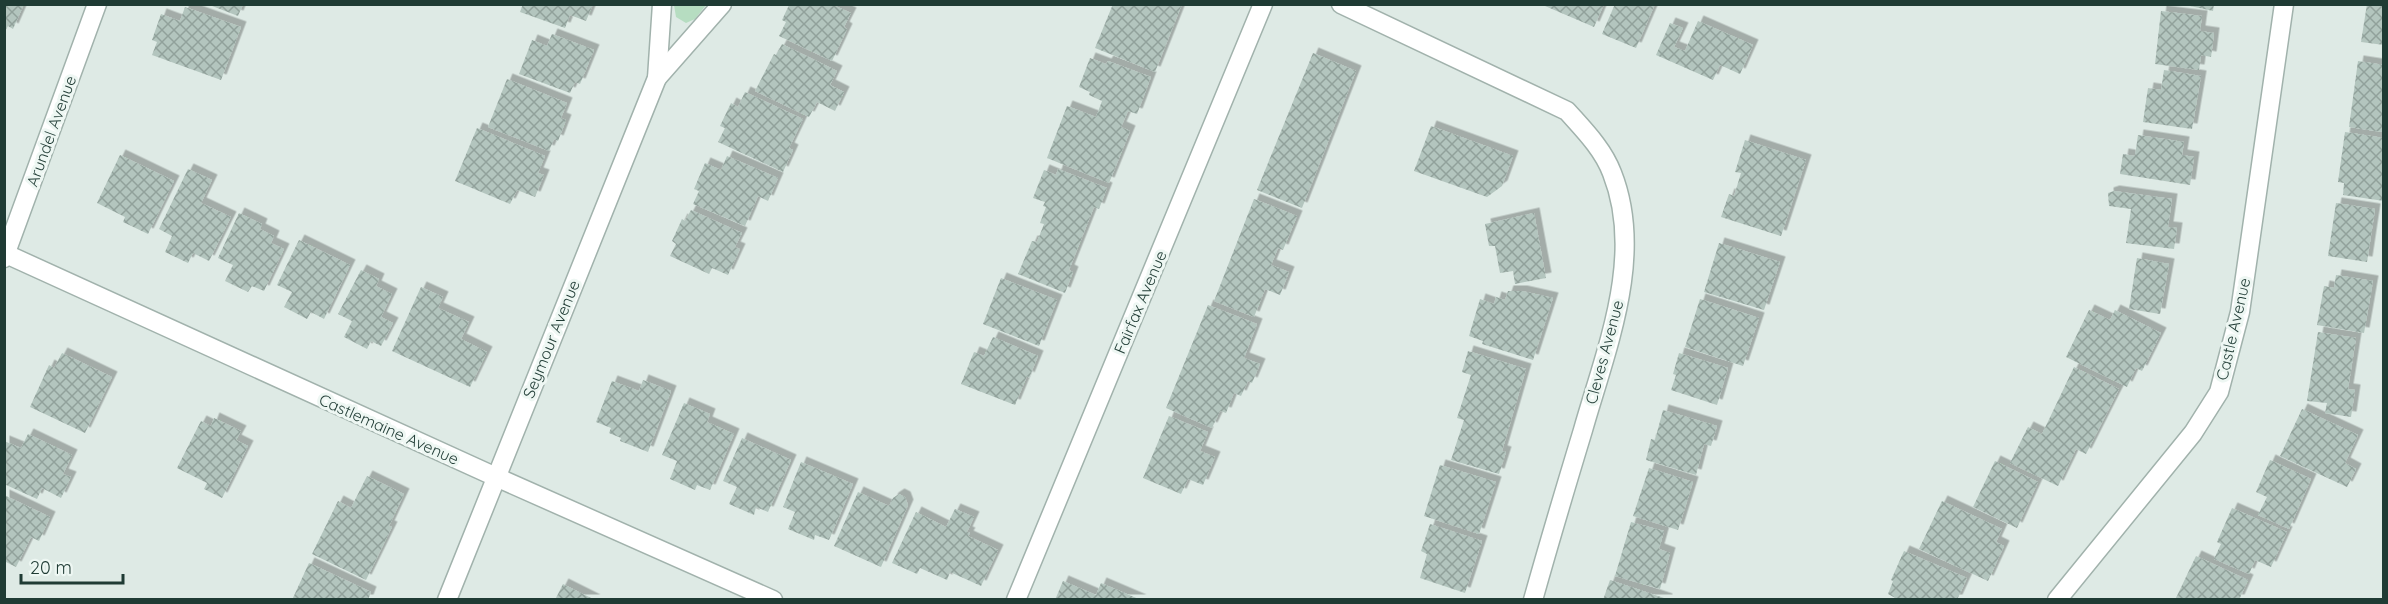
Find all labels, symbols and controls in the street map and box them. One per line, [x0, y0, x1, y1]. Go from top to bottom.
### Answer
street label: Arundel Avenue [22, 73, 80, 189]
street label: Fairfax Avenue [1109, 247, 1171, 357]
street label: Castle Avenue [2211, 276, 2255, 382]
street label: Seymour Avenue [518, 277, 584, 401]
street label: Cleves Avenue [1580, 298, 1628, 406]
street label: Castlemaine Avenue [316, 389, 462, 469]
scale bar [21, 547, 123, 585]
text: 20 m [30, 556, 72, 579]

